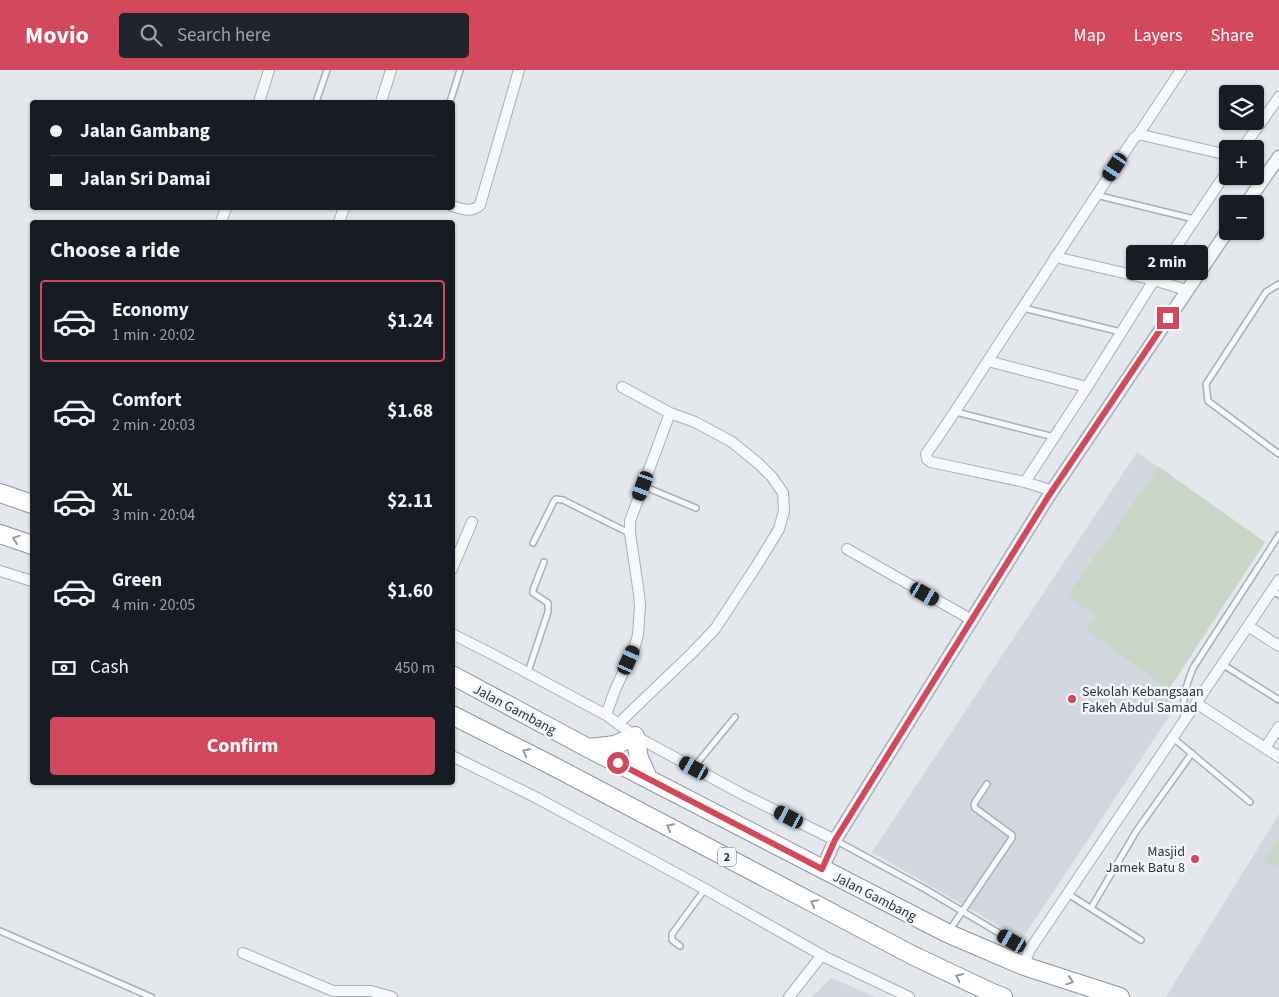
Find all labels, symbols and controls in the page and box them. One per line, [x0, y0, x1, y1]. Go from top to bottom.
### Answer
search box [119, 13, 469, 58]
text: Movio [25, 18, 89, 53]
icon: search [137, 21, 165, 49]
text: Search here [177, 22, 271, 49]
text: Map [1074, 23, 1106, 48]
text: Layers [1134, 23, 1183, 48]
text: Share [1211, 23, 1254, 48]
map controls [1219, 85, 1264, 240]
button: layers [1219, 85, 1264, 130]
text: Jalan Gambang [80, 118, 210, 145]
button: + [1219, 140, 1264, 185]
car [1100, 150, 1129, 184]
text: Jalan Sri Damai [80, 166, 211, 193]
button: − [1219, 195, 1264, 240]
text: Choose a ride [50, 234, 180, 266]
callout: 2 min [1127, 246, 1209, 280]
text: 2 min [1148, 251, 1186, 273]
text: Economy [112, 297, 189, 324]
icon: car [52, 299, 97, 344]
route end [1157, 307, 1179, 329]
text: $1.24 [387, 308, 433, 335]
text: 1 min · 20:02 [112, 324, 195, 346]
text: Comfort [112, 387, 182, 414]
icon: car [52, 389, 97, 434]
text: $1.68 [387, 398, 433, 425]
text: 2 min · 20:03 [112, 414, 195, 436]
car [630, 469, 655, 503]
text: XL [112, 477, 133, 504]
icon: car [52, 479, 97, 524]
text: $2.11 [387, 488, 433, 515]
text: 3 min · 20:04 [112, 504, 195, 526]
one-way arrow [13, 535, 21, 545]
text: Green [112, 567, 162, 594]
icon: car [52, 569, 97, 614]
text: $1.60 [387, 578, 433, 605]
car [908, 580, 941, 608]
text: 4 min · 20:05 [112, 594, 195, 616]
car [616, 643, 641, 677]
icon: cash [50, 654, 78, 682]
text: Cash [90, 654, 129, 681]
text: 450 m [395, 657, 435, 679]
street label: Jalan Gambang [469, 680, 560, 740]
place label: Sekolah Kebangsaan Fakeh Abdul Samad [1082, 682, 1204, 718]
marker: Sekolah Kebangsaan Fakeh Abdul Samad [1066, 693, 1078, 705]
button: Confirm [50, 717, 435, 775]
one-way arrow [523, 748, 532, 758]
route start [607, 752, 629, 774]
car [677, 754, 710, 782]
car [772, 804, 805, 830]
one-way arrow [667, 823, 676, 833]
place label: Masjid Jamek Batu 8 [1106, 842, 1185, 878]
road number: 2 [718, 848, 736, 866]
marker: Masjid Jamek Batu 8 [1189, 853, 1201, 865]
street label: Jalan Gambang [829, 867, 920, 927]
one-way arrow [810, 899, 819, 909]
car [995, 927, 1028, 955]
one-way arrow [955, 973, 964, 983]
one-way arrow [1065, 975, 1074, 985]

